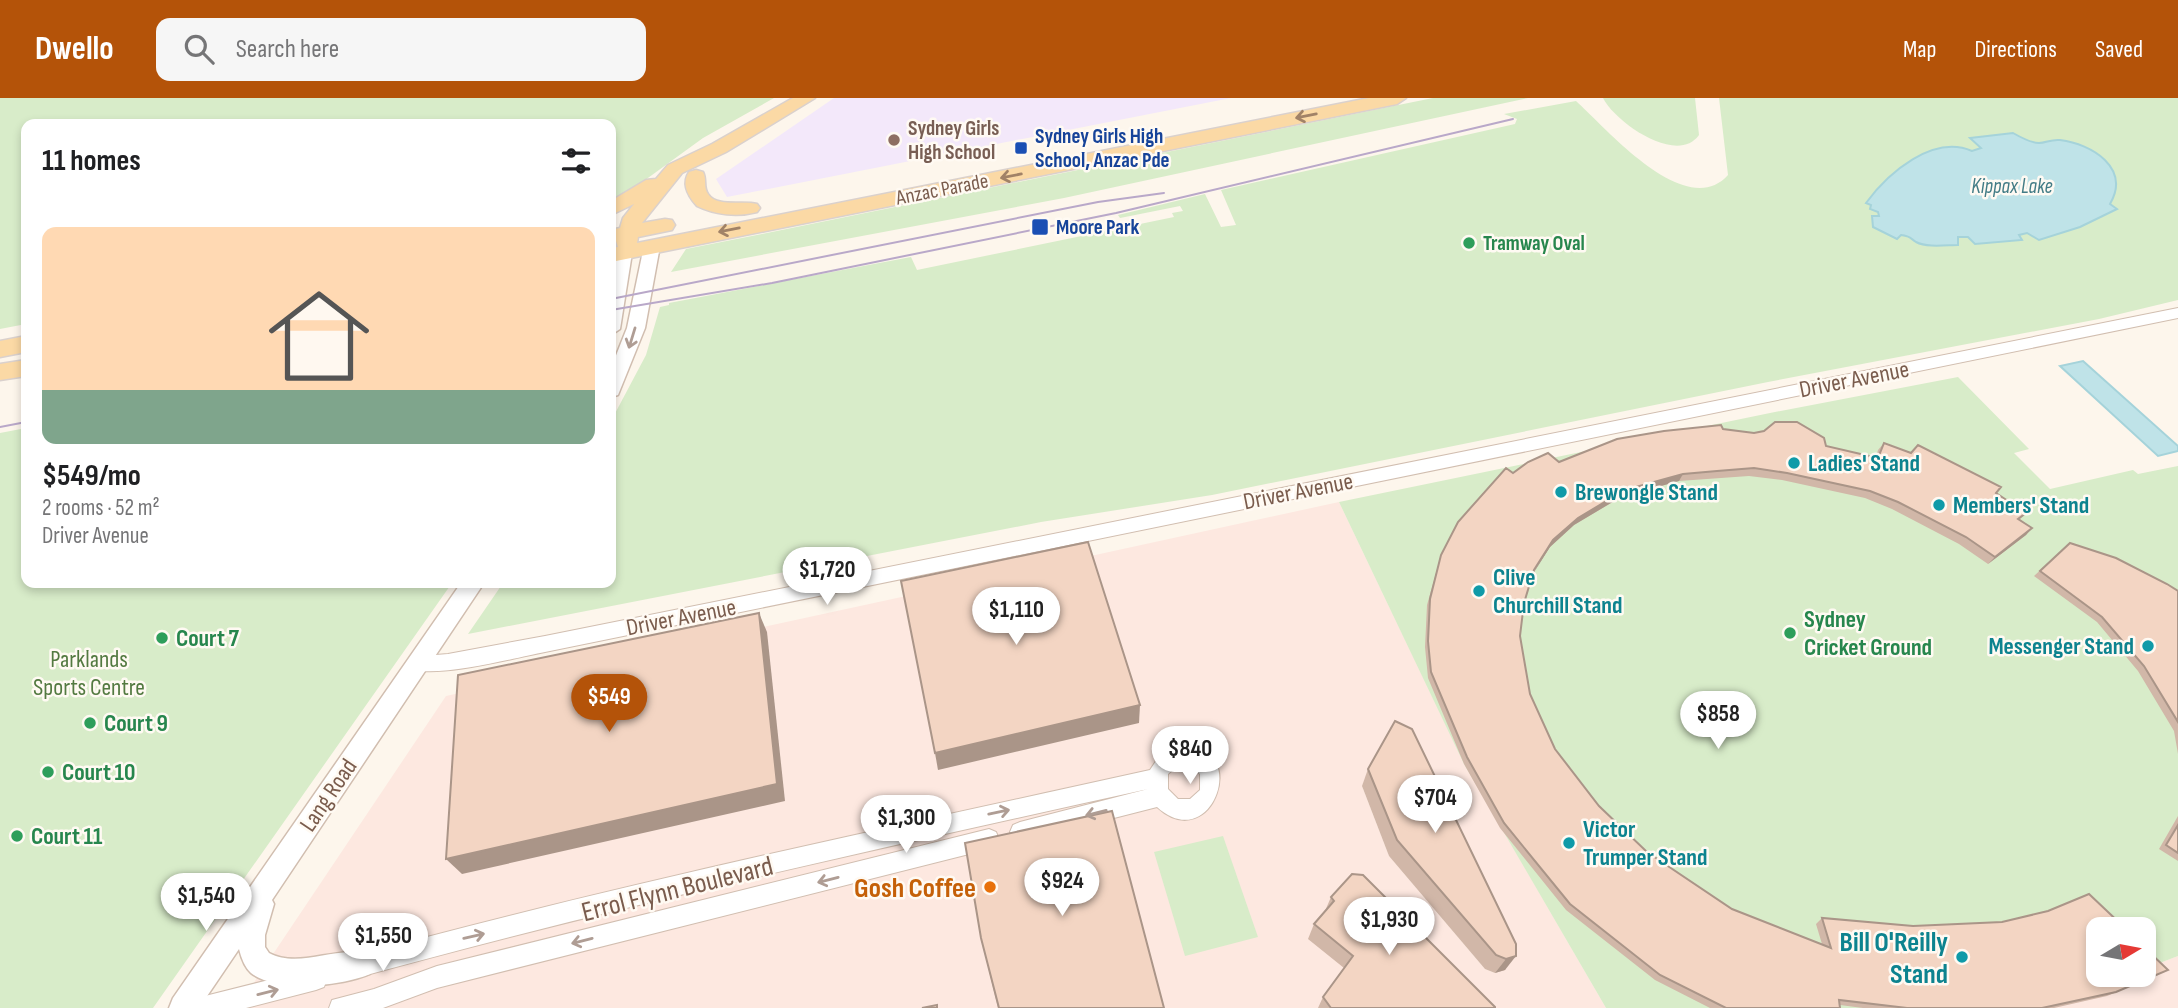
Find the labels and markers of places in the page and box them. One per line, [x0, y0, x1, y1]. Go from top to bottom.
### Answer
place label: Sydney Girls High School [908, 116, 999, 165]
place label: Sydney Girls High School, Anzac Pde [1035, 124, 1170, 173]
marker: Sydney Girls High School [886, 132, 902, 148]
marker: Sydney Girls High School, Anzac Pde [1013, 140, 1029, 156]
place label: Moore Park [1056, 215, 1139, 240]
marker: Moore Park [1030, 217, 1050, 237]
place label: Tramway Oval [1483, 231, 1585, 256]
marker: Tramway Oval [1461, 235, 1477, 251]
place label: Ladies' Stand [1808, 449, 1920, 478]
marker: Ladies' Stand [1786, 455, 1802, 471]
place label: Brewongle Stand [1575, 478, 1718, 507]
marker: Brewongle Stand [1553, 484, 1569, 500]
place label: Members' Stand [1953, 491, 2089, 520]
marker: Members' Stand [1931, 497, 1947, 513]
pin: $1,720 [770, 547, 884, 607]
place label: Clive Churchill Stand [1493, 563, 1623, 620]
marker: Clive Churchill Stand [1471, 583, 1487, 599]
pin: $1,110 [959, 588, 1073, 647]
place label: Sydney Cricket Ground [1804, 605, 1932, 662]
place label: Court 7 [176, 624, 240, 653]
marker: Sydney Cricket Ground [1782, 625, 1798, 641]
marker: Court 7 [154, 630, 170, 646]
place label: Messenger Stand [1988, 632, 2134, 661]
marker: Messenger Stand [2140, 638, 2156, 654]
pin: $549 [568, 674, 650, 734]
pin: $858 [1677, 692, 1759, 751]
place label: Court 9 [104, 709, 168, 738]
marker: Court 9 [82, 715, 98, 731]
pin: $840 [1149, 726, 1231, 786]
place label: Court 10 [62, 758, 135, 787]
marker: Court 10 [40, 764, 56, 780]
pin: $704 [1394, 776, 1476, 835]
pin: $1,300 [849, 796, 963, 855]
place label: Victor Trumper Stand [1583, 815, 1707, 872]
place label: Court 11 [31, 822, 103, 851]
marker: Court 11 [9, 828, 25, 844]
marker: Victor Trumper Stand [1561, 835, 1577, 851]
pin: $924 [1021, 858, 1103, 918]
place label: Gosh Coffee [854, 872, 976, 905]
pin: $1,540 [149, 874, 263, 933]
marker: Gosh Coffee [982, 879, 998, 895]
pin: $1,930 [1332, 898, 1446, 957]
pin: $1,550 [326, 914, 440, 973]
place label: Bill O'Reilly Stand [1840, 926, 1948, 991]
marker: Bill O'Reilly Stand [1954, 949, 1970, 965]

